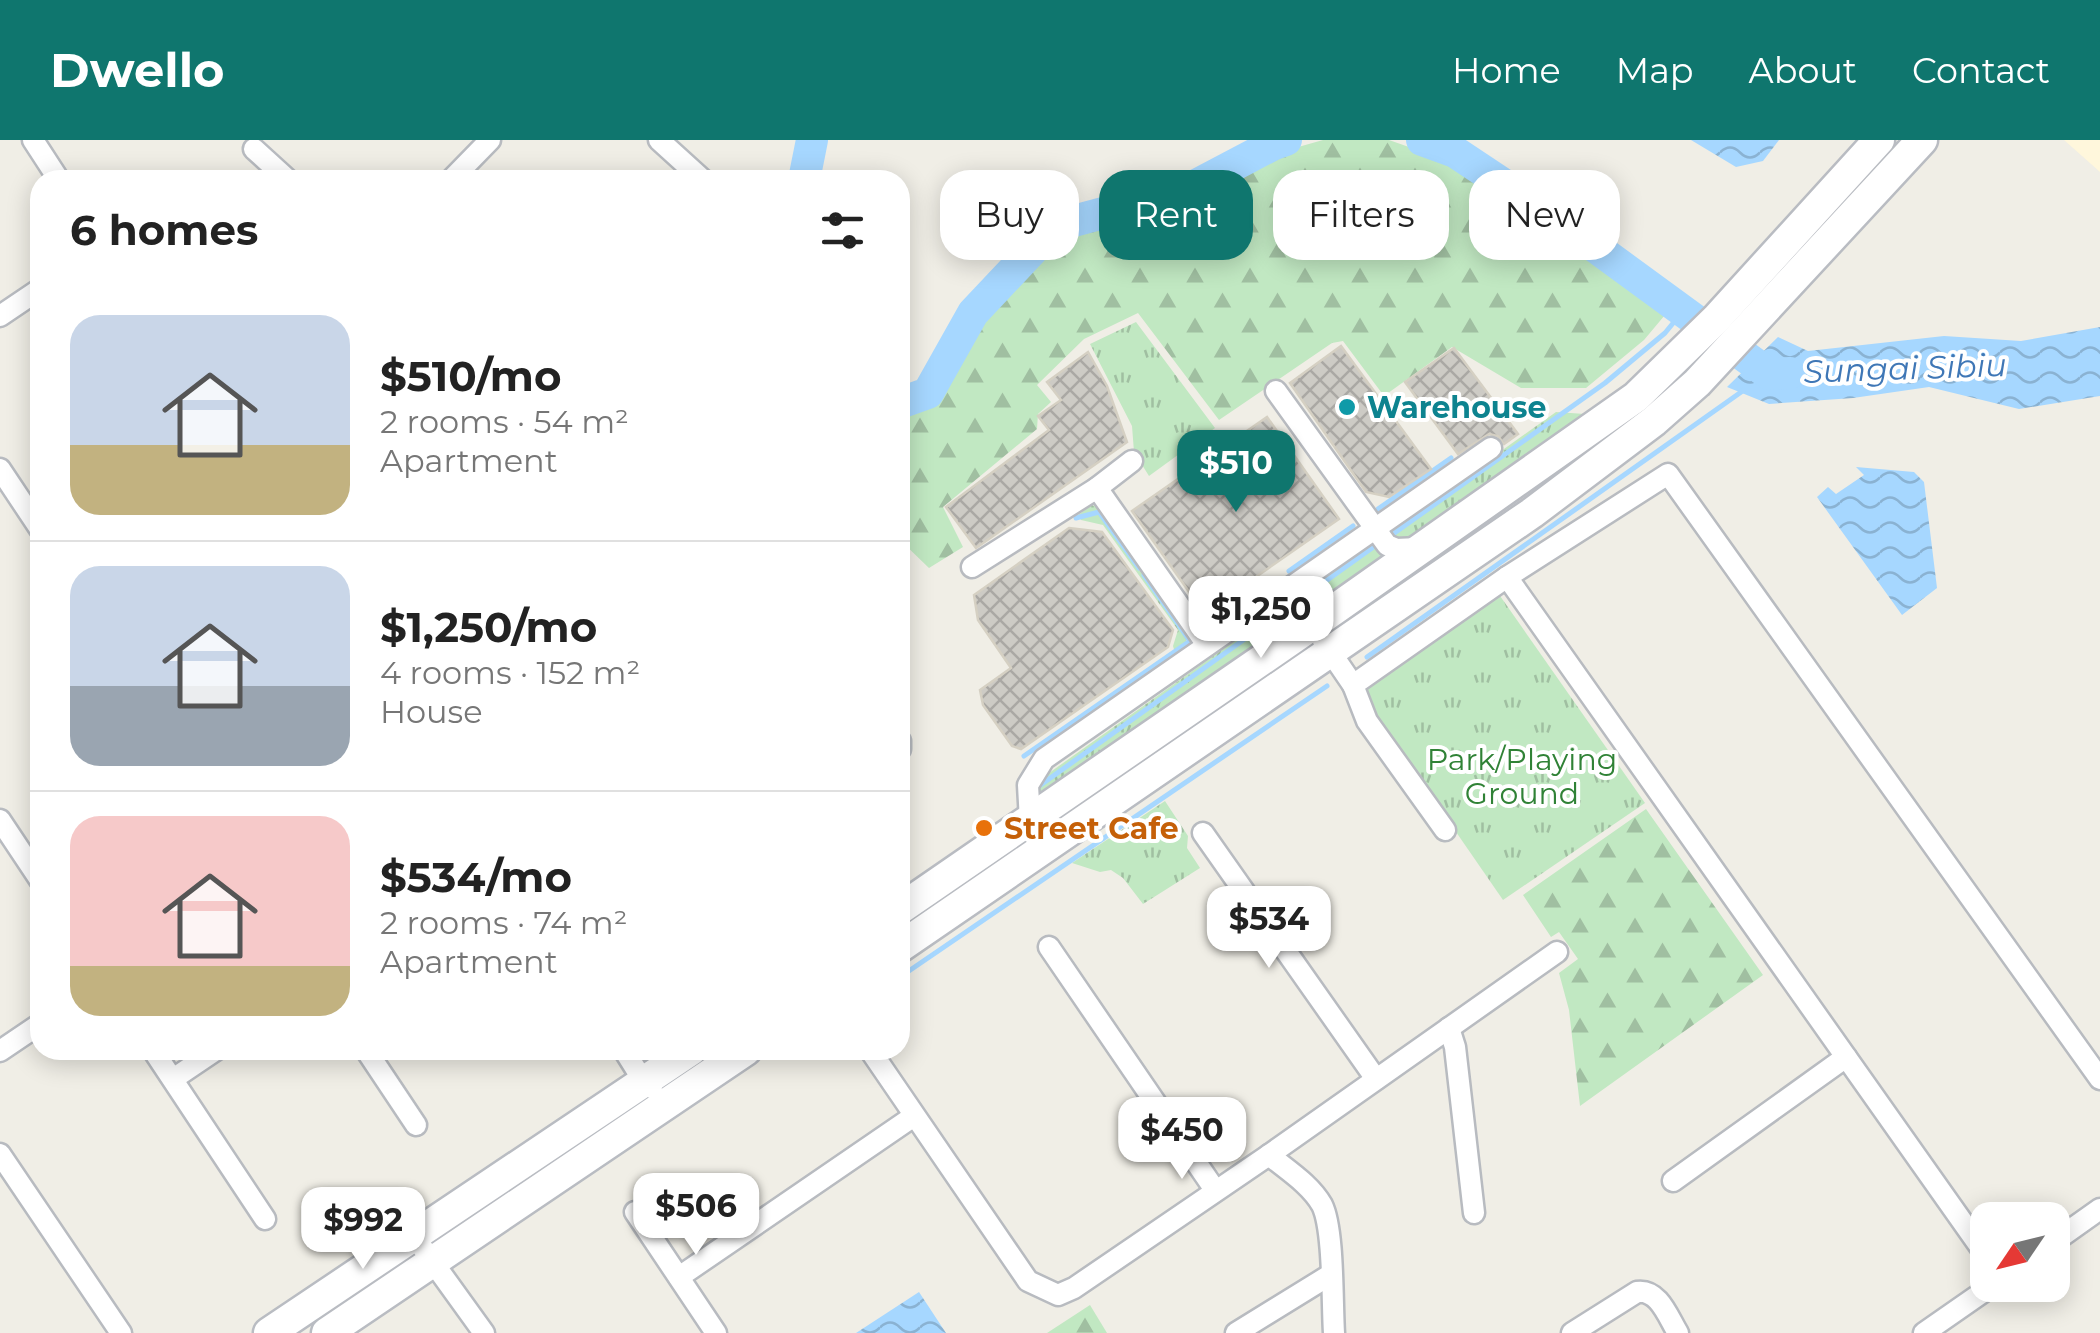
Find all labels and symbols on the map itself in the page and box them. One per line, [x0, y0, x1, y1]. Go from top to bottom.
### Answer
water label: Sungai Sibiu [1803, 345, 2007, 391]
place label: Warehouse [1367, 389, 1546, 426]
marker: Warehouse [1336, 396, 1358, 418]
pin: $510 [1177, 430, 1295, 515]
pin: $1,250 [1180, 576, 1342, 661]
park label: Park/Playing Ground [1427, 741, 1617, 812]
place label: Street Cafe [1004, 810, 1179, 847]
marker: Street Cafe [973, 817, 995, 839]
pin: $534 [1210, 886, 1328, 971]
pin: $450 [1123, 1097, 1241, 1182]
pin: $506 [637, 1173, 755, 1258]
pin: $992 [304, 1187, 422, 1272]
north arrow [1970, 1202, 2070, 1302]

